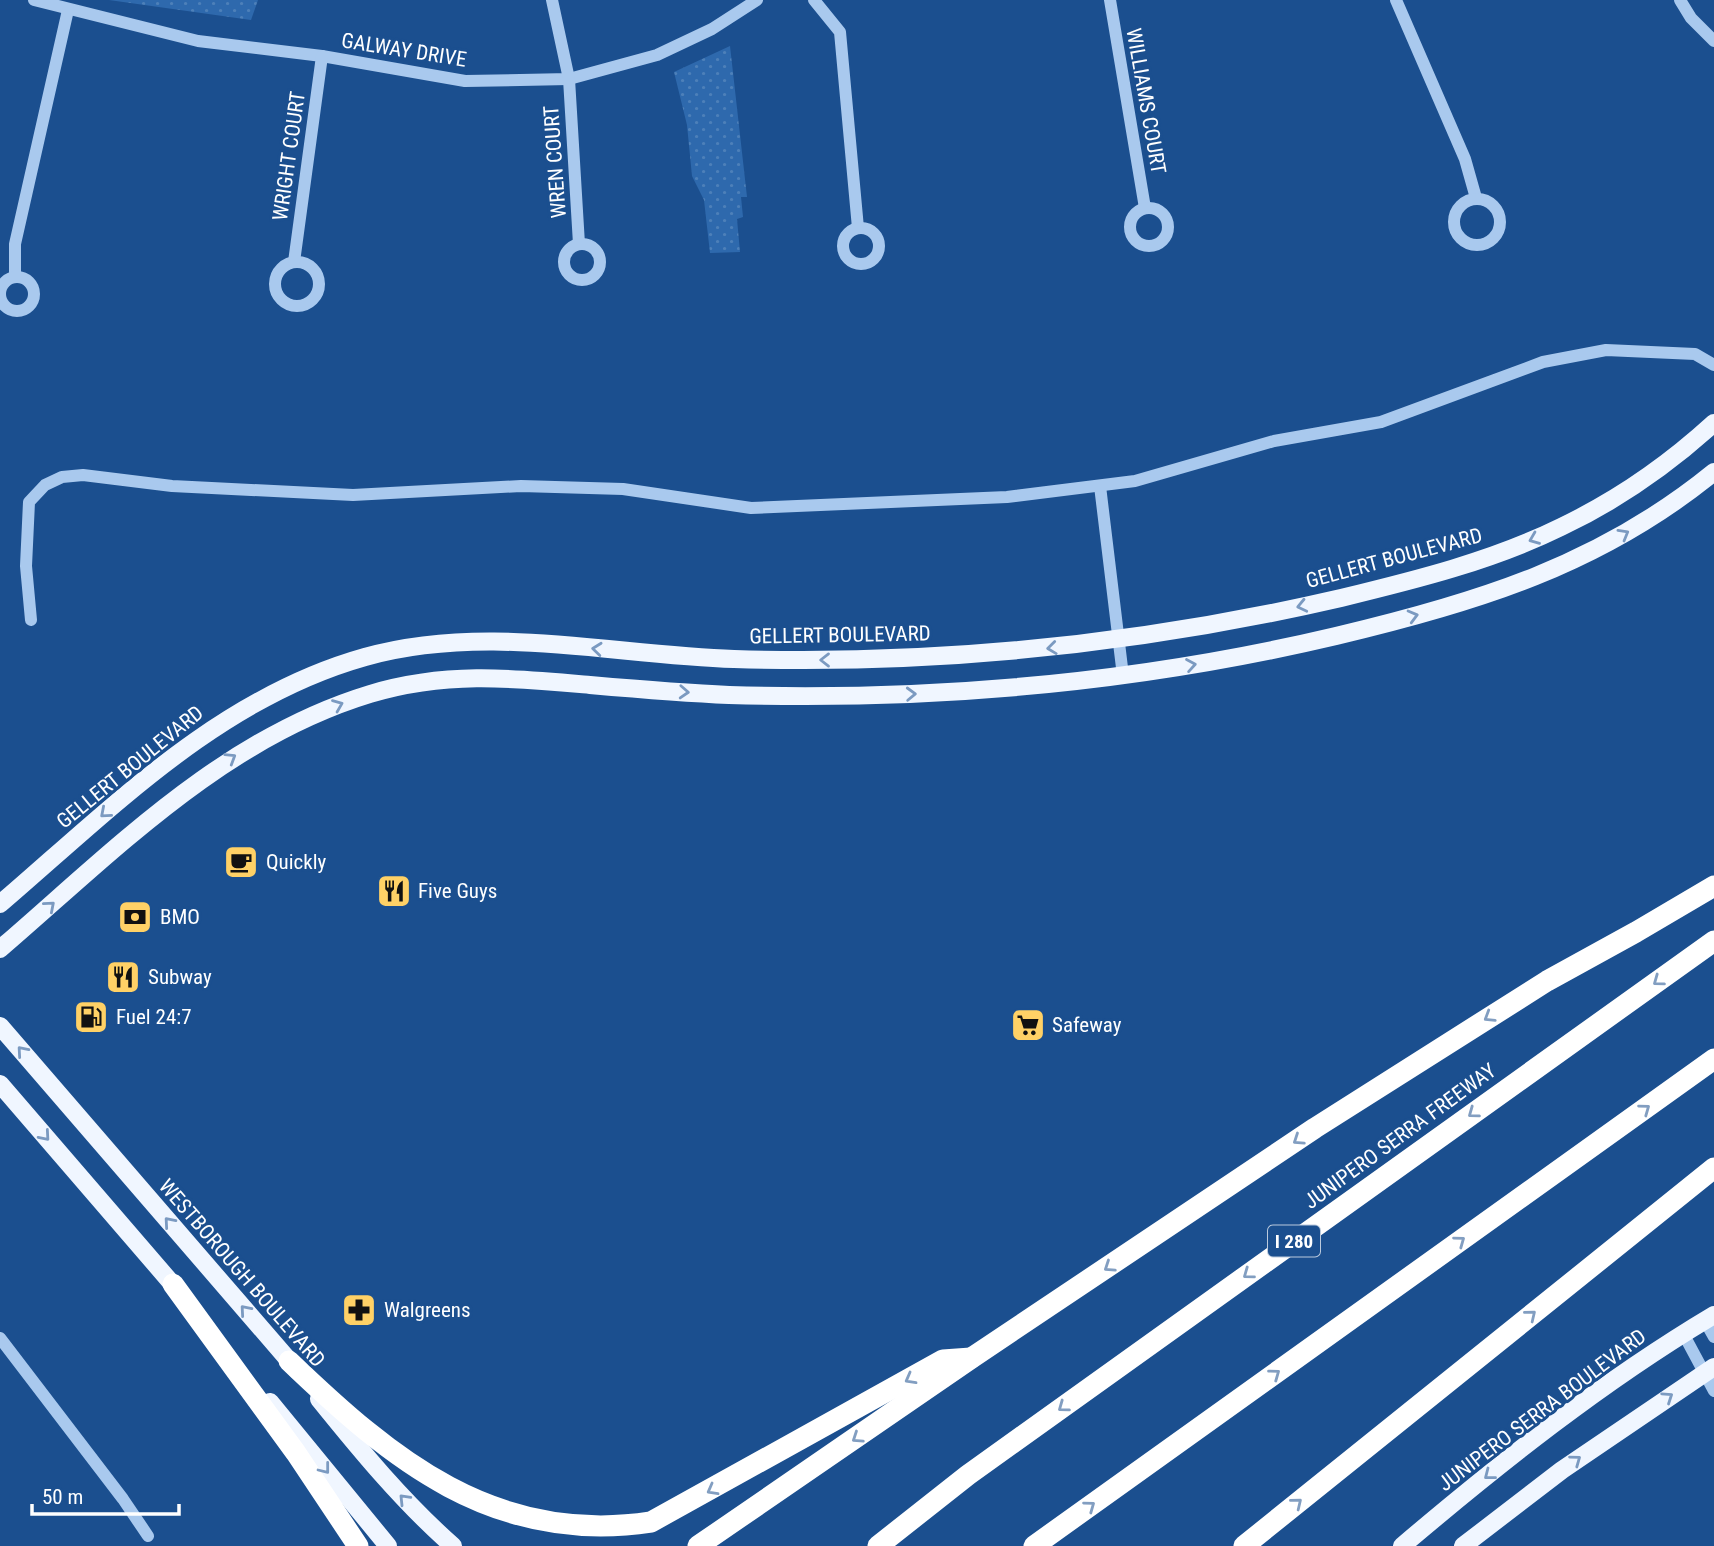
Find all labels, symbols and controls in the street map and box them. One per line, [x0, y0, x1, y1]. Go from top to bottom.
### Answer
street label: WILLIAMS COURT [1121, 26, 1171, 176]
street label: GALWAY DRIVE [340, 28, 468, 72]
street label: WRIGHT COURT [268, 90, 310, 222]
street label: WREN COURT [539, 105, 571, 219]
street label: GELLERT BOULEVARD [1303, 523, 1485, 593]
one-way arrow [1616, 530, 1629, 543]
one-way arrow [1529, 531, 1541, 545]
one-way arrow [1296, 598, 1308, 613]
one-way arrow [1406, 610, 1418, 625]
street label: GELLERT BOULEVARD [749, 621, 931, 649]
one-way arrow [1046, 640, 1057, 655]
one-way arrow [592, 642, 603, 657]
one-way arrow [819, 652, 829, 668]
one-way arrow [1185, 658, 1196, 673]
one-way arrow [679, 685, 690, 700]
one-way arrow [906, 687, 917, 702]
one-way arrow [332, 700, 344, 714]
street label: GELLERT BOULEVARD [52, 701, 208, 833]
one-way arrow [223, 754, 236, 767]
one-way arrow [100, 805, 113, 817]
cafe icon: Quickly [222, 843, 260, 881]
place label: Quickly [266, 850, 327, 874]
restaurant icon: Five Guys [375, 872, 413, 910]
place label: Five Guys [418, 879, 497, 903]
bank icon: BMO [116, 898, 154, 936]
one-way arrow [42, 902, 55, 914]
place label: BMO [160, 905, 200, 929]
restaurant icon: Subway [104, 958, 142, 996]
place label: Subway [148, 965, 212, 989]
one-way arrow [1654, 973, 1666, 985]
fuel station icon: Fuel 24:7 [72, 998, 110, 1036]
place label: Fuel 24:7 [116, 1005, 192, 1029]
supermarket icon: Safeway [1009, 1006, 1047, 1044]
one-way arrow [1483, 1008, 1496, 1021]
place label: Safeway [1052, 1013, 1122, 1037]
one-way arrow [18, 1046, 30, 1059]
street label: JUNIPERO SERRA FREEWAY [1299, 1058, 1501, 1214]
one-way arrow [1468, 1105, 1481, 1118]
one-way arrow [1637, 1105, 1650, 1117]
one-way arrow [37, 1128, 49, 1141]
one-way arrow [1292, 1132, 1305, 1145]
street label: WESTBOROUGH BOULEVARD [154, 1174, 330, 1372]
one-way arrow [165, 1217, 178, 1229]
road number: I 280 [1268, 1226, 1320, 1256]
one-way arrow [1452, 1237, 1465, 1249]
one-way arrow [1103, 1259, 1116, 1272]
one-way arrow [1244, 1266, 1256, 1278]
pharmacy icon: Walgreens [340, 1291, 378, 1329]
place label: Walgreens [384, 1298, 471, 1322]
one-way arrow [241, 1305, 253, 1318]
one-way arrow [1523, 1311, 1536, 1323]
street label: JUNIPERO SERRA BOULEVARD [1433, 1324, 1651, 1496]
one-way arrow [1267, 1369, 1280, 1382]
one-way arrow [905, 1371, 917, 1384]
one-way arrow [1660, 1393, 1673, 1405]
one-way arrow [1058, 1398, 1071, 1411]
one-way arrow [852, 1430, 865, 1442]
one-way arrow [1568, 1456, 1581, 1468]
one-way arrow [316, 1462, 329, 1474]
one-way arrow [1484, 1466, 1497, 1479]
scale bar [32, 1472, 178, 1516]
one-way arrow [706, 1482, 719, 1495]
text: 50 m [42, 1485, 83, 1509]
one-way arrow [400, 1494, 413, 1507]
one-way arrow [1289, 1499, 1301, 1512]
one-way arrow [1082, 1502, 1095, 1514]

